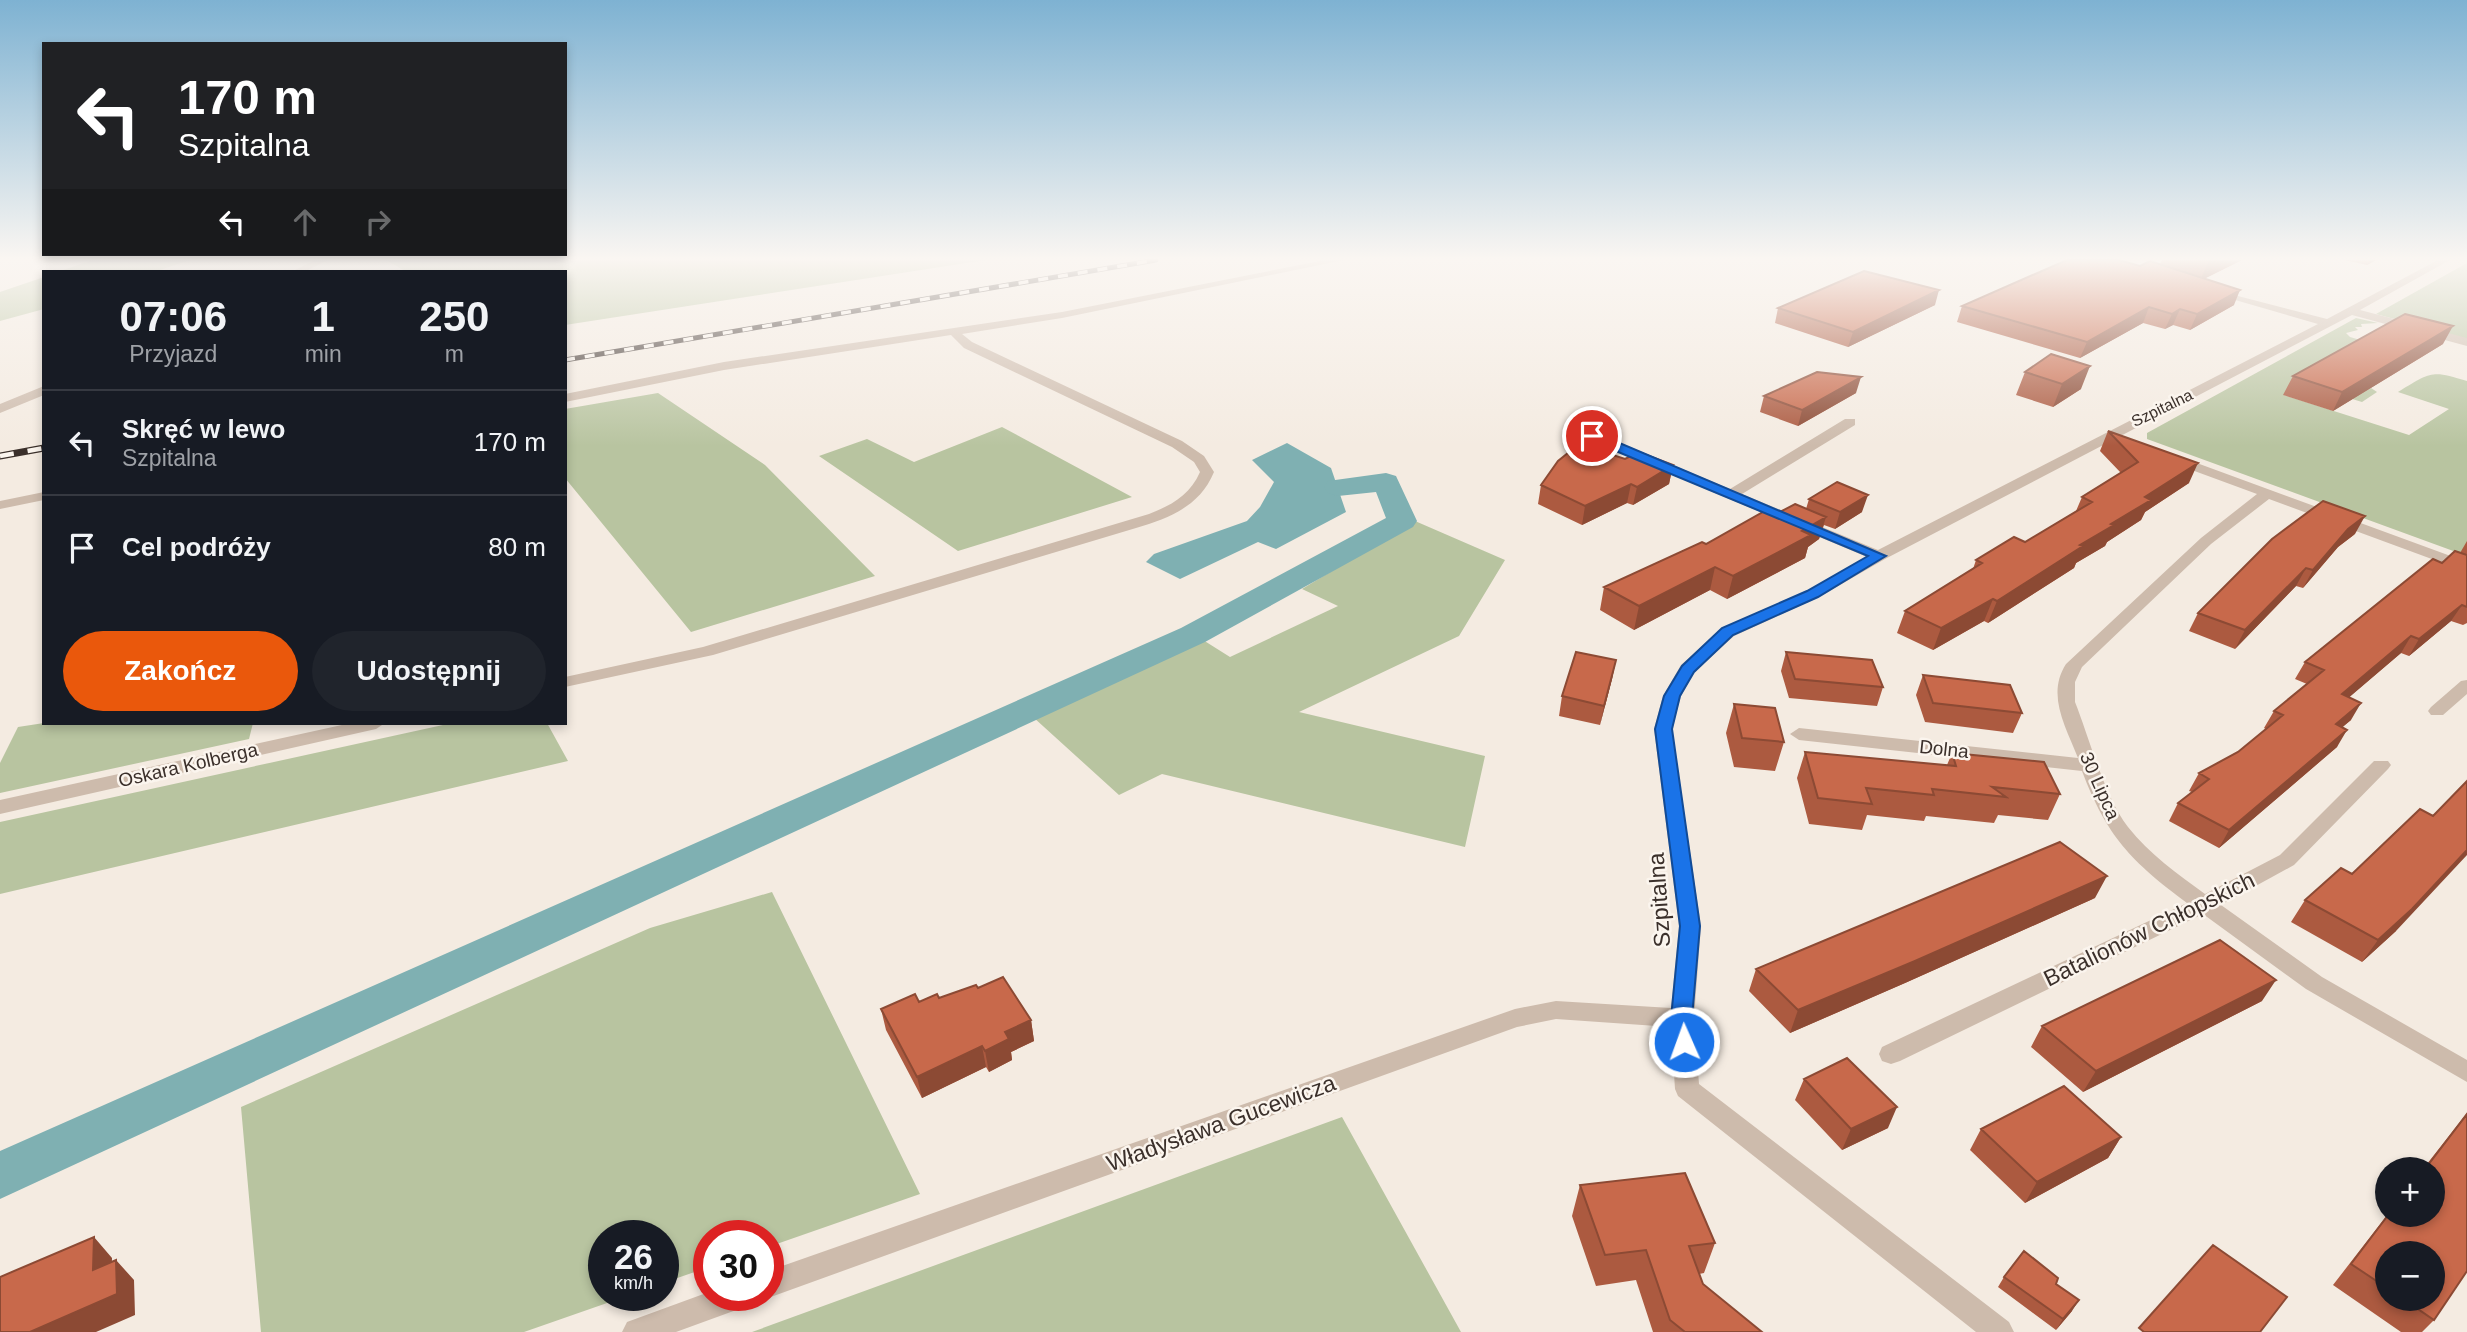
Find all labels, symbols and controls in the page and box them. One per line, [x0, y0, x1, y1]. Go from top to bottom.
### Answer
icon: left [63, 70, 154, 161]
text: 170 m [178, 70, 317, 124]
text: Szpitalna [178, 127, 310, 163]
icon: left [213, 203, 251, 241]
icon: ahead [286, 203, 324, 241]
icon: right [359, 203, 397, 241]
text: 07:06 [120, 293, 227, 340]
text: 1 [311, 293, 335, 340]
text: 250 [419, 293, 489, 340]
text: Przyjazd [129, 341, 217, 367]
text: min [305, 341, 342, 367]
text: m [445, 341, 464, 367]
street label: Szpitalna [2129, 386, 2195, 430]
pin [1562, 406, 1622, 466]
text: Skręć w lewo [122, 414, 285, 444]
icon: arrive [1573, 417, 1611, 455]
icon: left [63, 424, 101, 462]
text: 170 m [474, 427, 546, 457]
text: Szpitalna [122, 445, 217, 471]
icon: arrive [63, 529, 101, 567]
text: Cel podróży [122, 532, 271, 562]
text: 80 m [488, 532, 546, 562]
button: Zakończ [63, 631, 298, 711]
button: Udostępnij [312, 631, 546, 711]
street label: Dolna [1918, 736, 1970, 762]
street label: Oskara Kolberga [116, 739, 260, 791]
street label: 30 Lipca [2076, 749, 2124, 823]
street label: Szpitalna [1643, 852, 1675, 948]
street label: Batalionów Chłopskich [2039, 867, 2259, 991]
position arrow [1647, 1005, 1721, 1079]
street label: Władysława Gucewicza [1103, 1069, 1339, 1177]
map controls [2375, 1157, 2445, 1311]
button: + [2375, 1157, 2445, 1227]
speed limit sign: 30 [693, 1220, 784, 1311]
text: 26 [614, 1237, 653, 1276]
button: − [2375, 1241, 2445, 1311]
text: km/h [614, 1273, 653, 1293]

